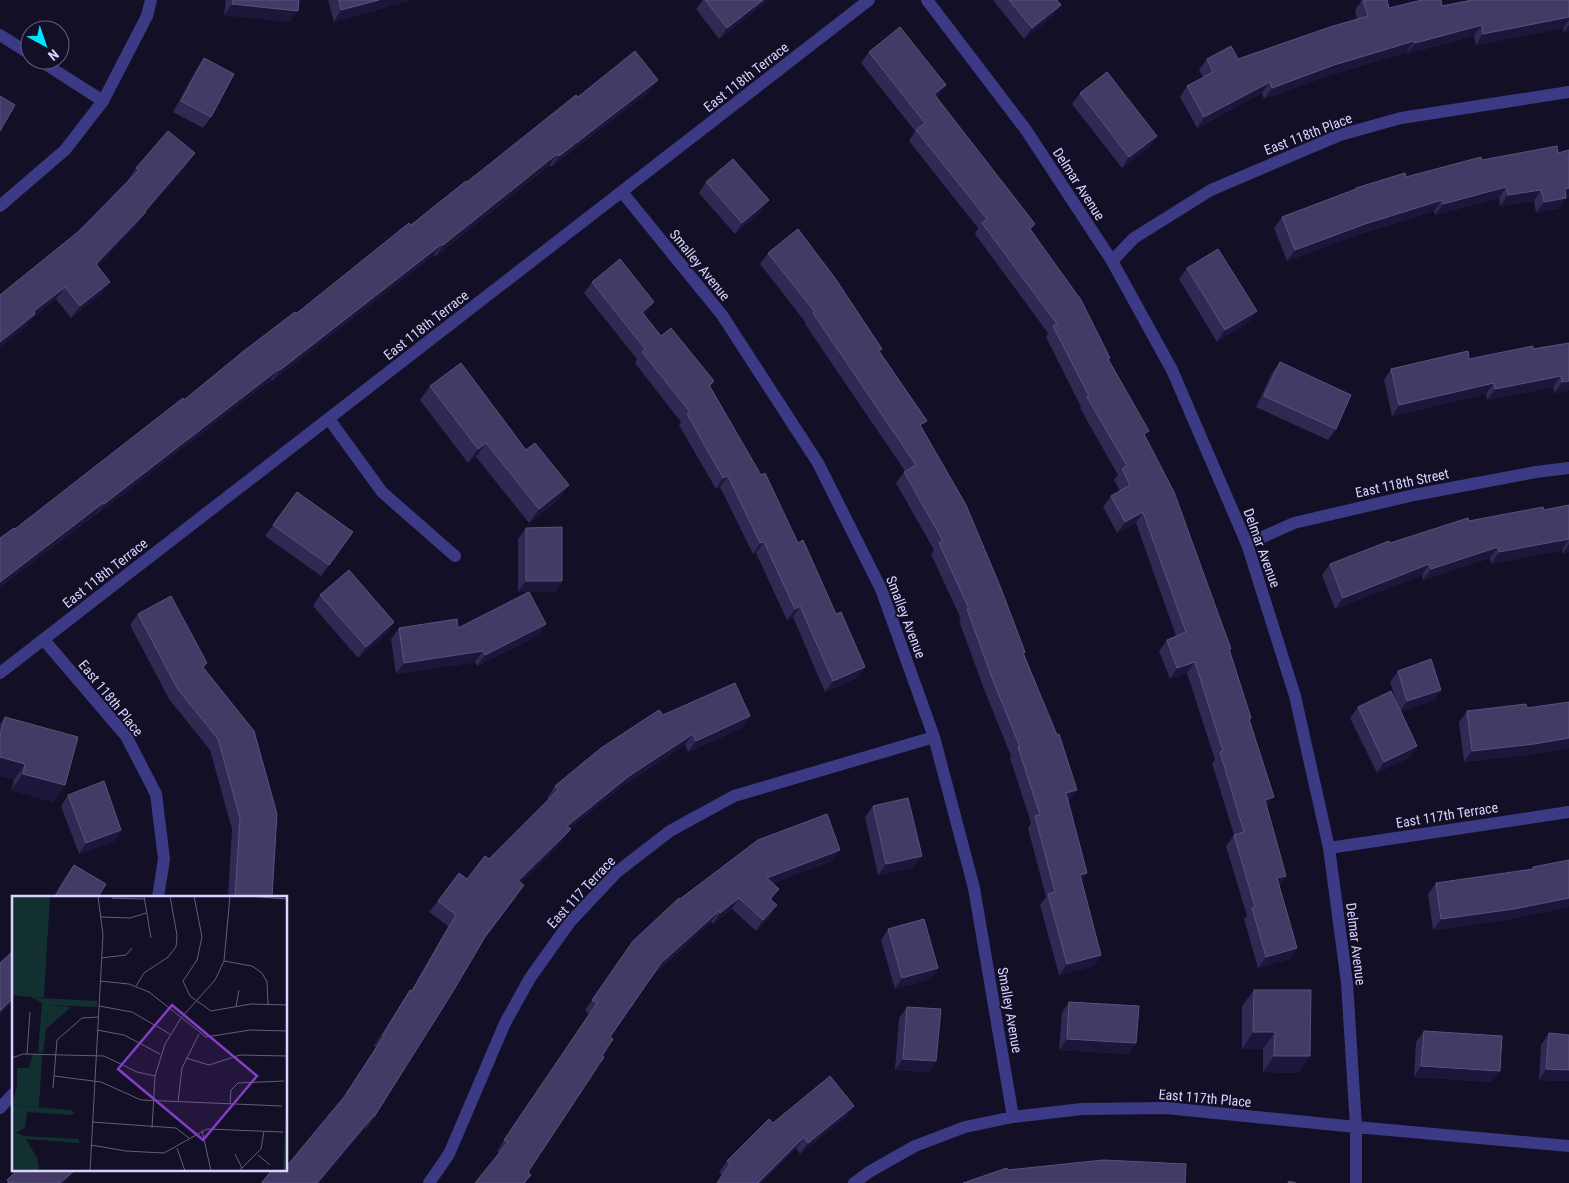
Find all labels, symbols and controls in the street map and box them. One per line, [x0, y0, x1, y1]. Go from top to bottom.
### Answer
north arrow [20, 20, 70, 70]
street label: East 118th Terrace [700, 39, 792, 115]
text: N [45, 46, 62, 64]
street label: East 118th Place [1262, 110, 1355, 158]
street label: Delmar Avenue [1050, 145, 1108, 223]
street label: Smalley Avenue [666, 226, 734, 304]
street label: East 118th Terrace [380, 287, 472, 363]
street label: East 118th Street [1354, 465, 1450, 501]
street label: Delmar Avenue [1240, 506, 1284, 590]
street label: East 118th Terrace [59, 535, 151, 611]
street label: Smalley Avenue [883, 574, 929, 661]
street label: East 118th Place [76, 657, 147, 739]
street label: East 117th Terrace [1395, 799, 1500, 831]
street label: East 117 Terrace [544, 852, 619, 931]
inset map [12, 896, 288, 1170]
street label: Delmar Avenue [1343, 902, 1369, 986]
street label: Smalley Avenue [995, 966, 1025, 1055]
street label: East 117th Place [1158, 1086, 1252, 1110]

